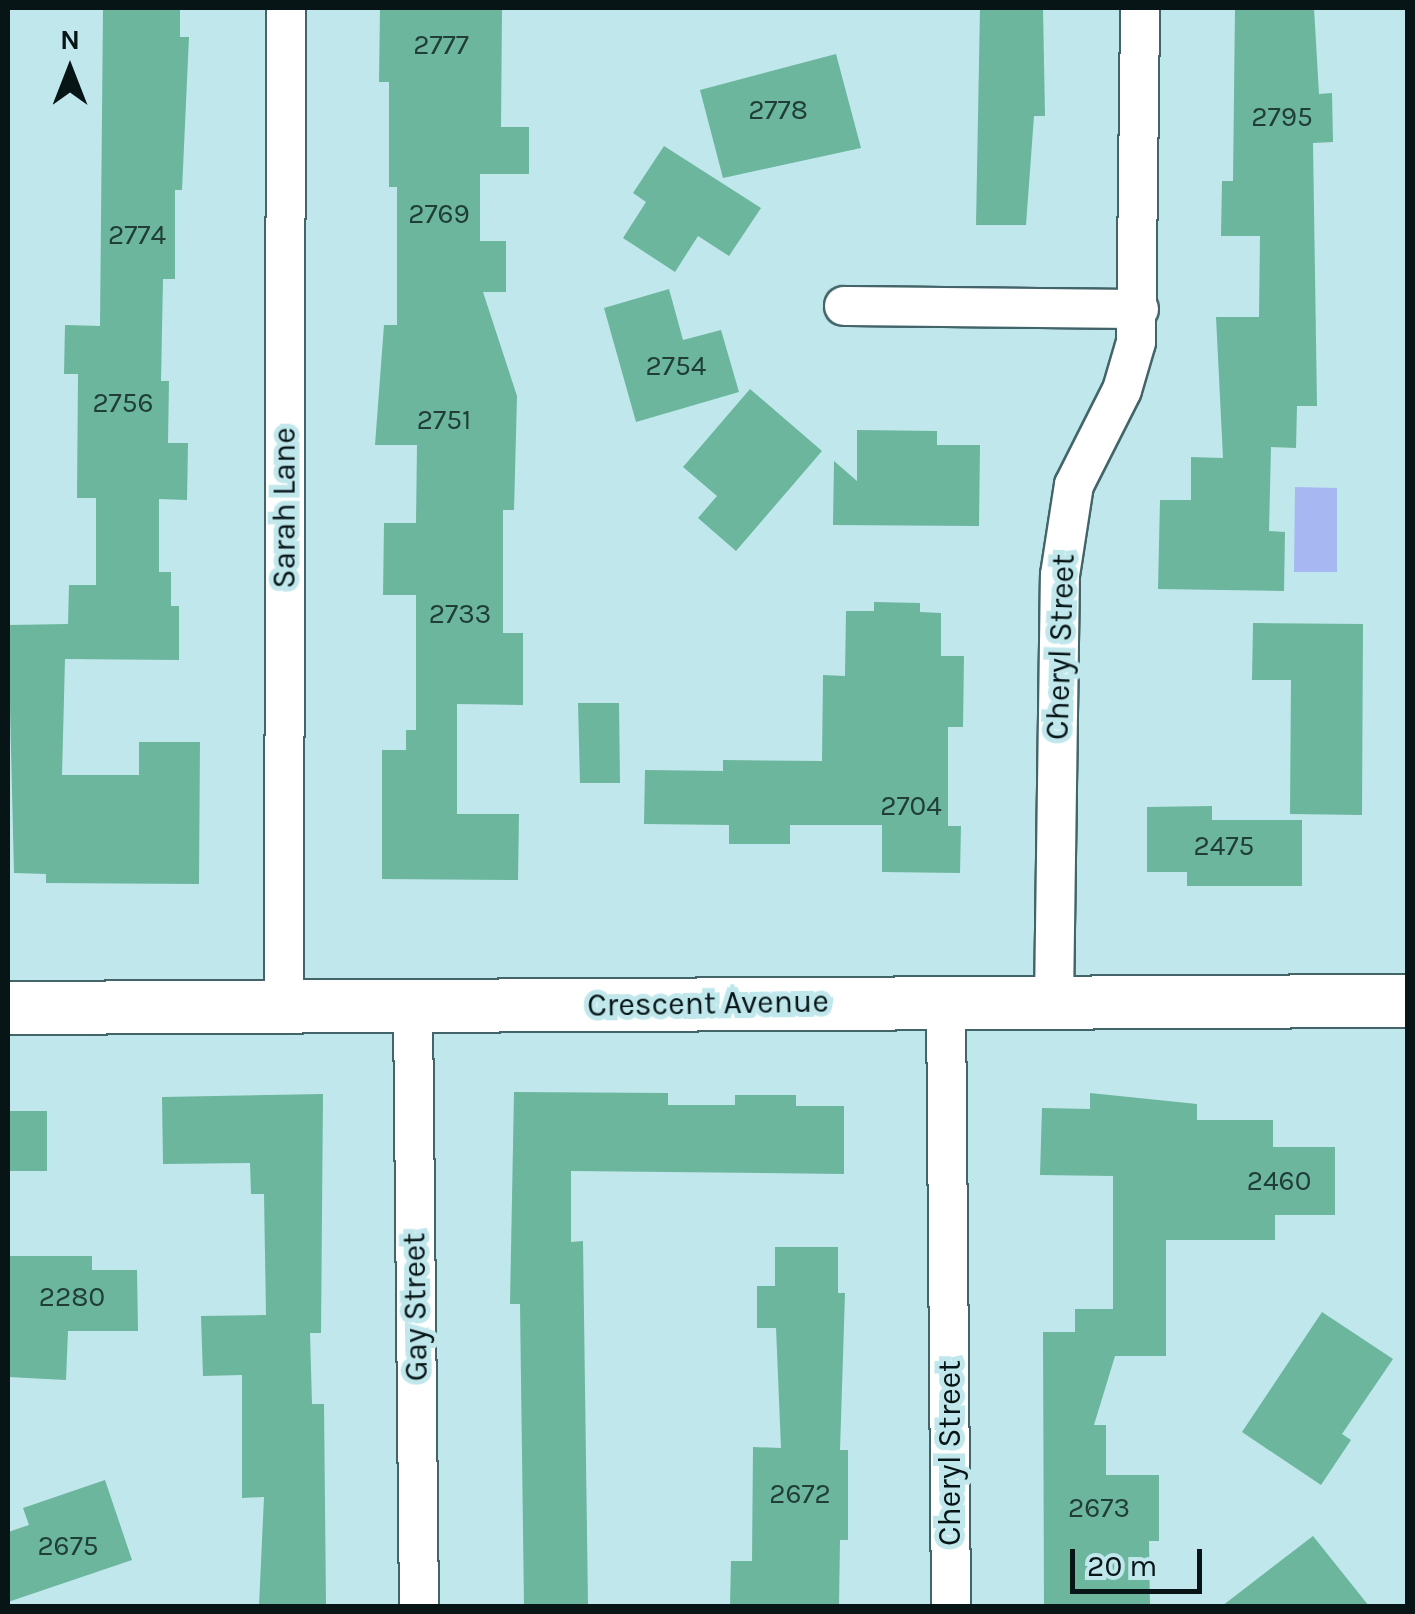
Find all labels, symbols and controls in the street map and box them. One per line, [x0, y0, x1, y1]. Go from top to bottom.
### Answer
north arrow [20, 20, 120, 120]
text: N [60, 23, 80, 56]
house number: 2777 [413, 28, 469, 62]
house number: 2778 [748, 93, 808, 127]
house number: 2795 [1251, 100, 1313, 134]
house number: 2769 [408, 197, 470, 231]
house number: 2774 [108, 218, 166, 252]
house number: 2754 [646, 349, 706, 383]
house number: 2756 [92, 386, 154, 420]
house number: 2751 [417, 403, 471, 437]
street label: Sarah Lane [266, 427, 304, 589]
street label: Cheryl Street [1039, 553, 1083, 741]
house number: 2733 [429, 597, 491, 631]
house number: 2704 [880, 789, 942, 823]
house number: 2475 [1194, 829, 1254, 863]
street label: Crescent Avenue [587, 983, 829, 1025]
house number: 2460 [1247, 1164, 1311, 1198]
street label: Gay Street [396, 1232, 436, 1382]
house number: 2280 [39, 1280, 105, 1314]
street label: Cheryl Street [931, 1360, 969, 1546]
house number: 2672 [769, 1477, 831, 1511]
house number: 2673 [1068, 1491, 1130, 1525]
house number: 2675 [37, 1529, 99, 1563]
scale bar [1075, 1529, 1208, 1591]
text: 20 m [1087, 1548, 1157, 1584]

